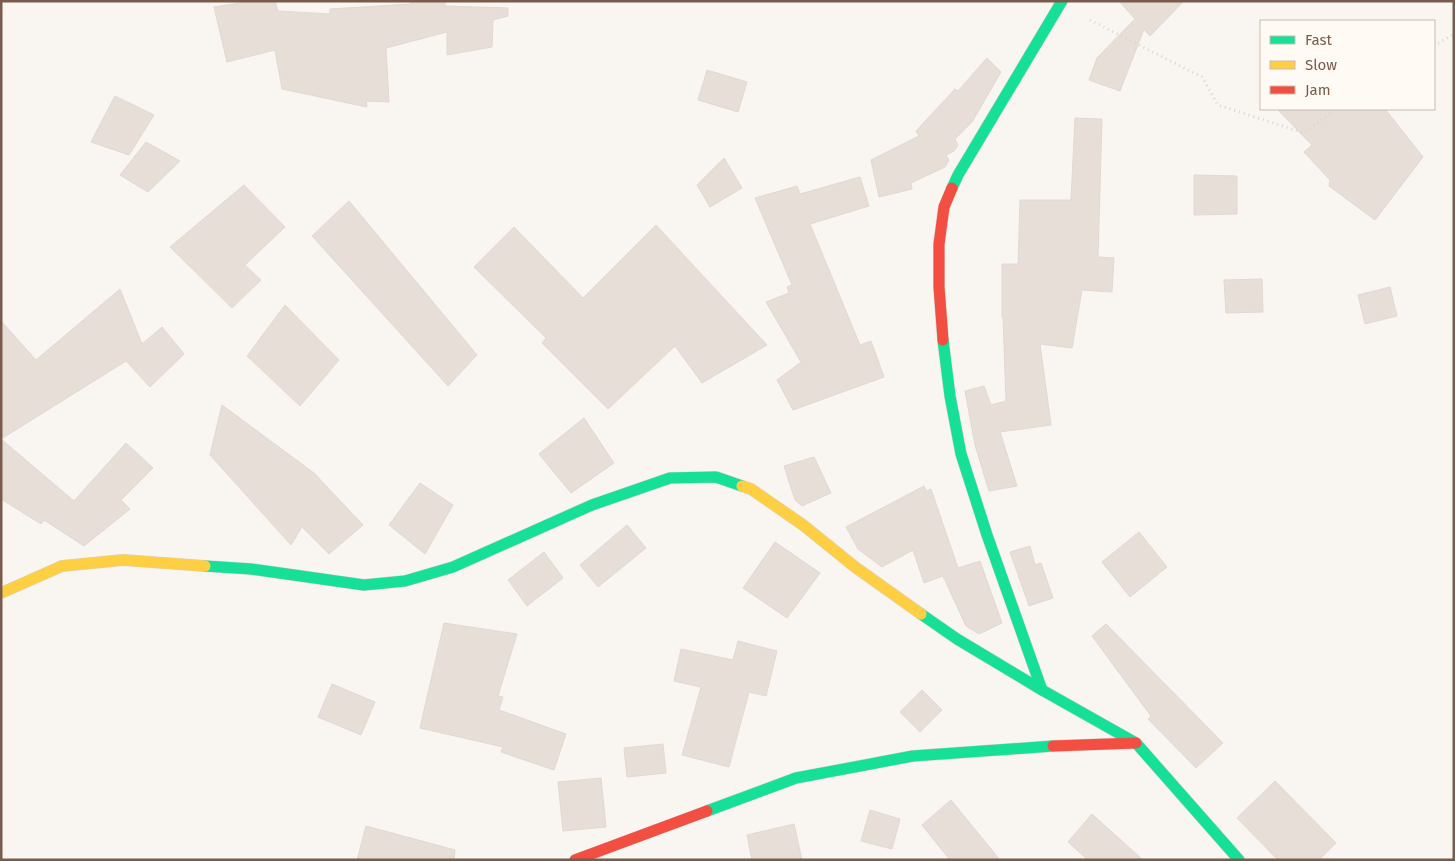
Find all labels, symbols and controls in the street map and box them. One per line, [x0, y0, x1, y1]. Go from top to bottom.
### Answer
legend [1260, 20, 1435, 110]
text: Fast [1305, 31, 1332, 49]
text: Slow [1305, 56, 1337, 74]
text: Jam [1305, 81, 1331, 99]

